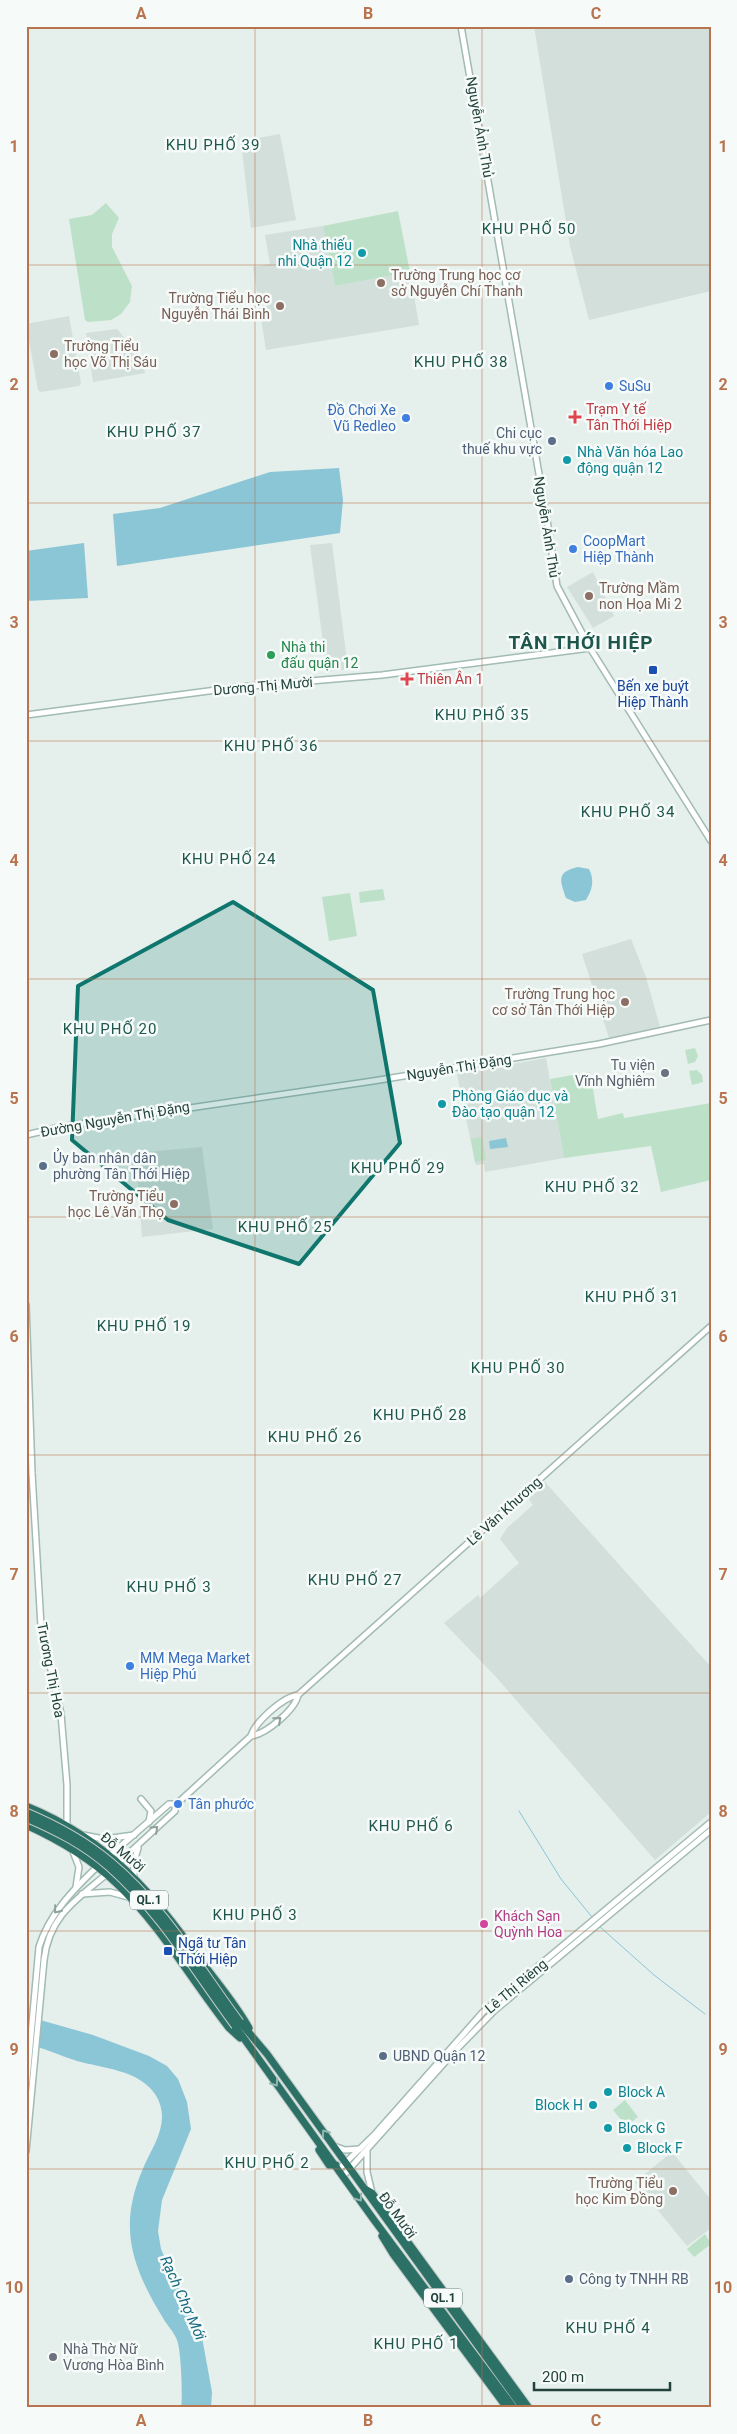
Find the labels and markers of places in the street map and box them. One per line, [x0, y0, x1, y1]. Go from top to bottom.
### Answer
place label: Nhà thiếu nhi Quận 12 [278, 237, 352, 269]
marker: Nhà thiếu nhi Quận 12 [356, 247, 368, 259]
place label: Trường Trung học cơ sở Nguyễn Chí Thanh [391, 267, 523, 299]
marker: Trường Trung học cơ sở Nguyễn Chí Thanh [375, 277, 387, 289]
place label: Trường Tiểu học Nguyễn Thái Bình [161, 290, 270, 322]
marker: Trường Tiểu học Nguyễn Thái Bình [274, 300, 286, 312]
place label: Trường Tiểu học Võ Thị Sáu [64, 338, 157, 370]
marker: Trường Tiểu học Võ Thị Sáu [48, 348, 60, 360]
place label: SuSu [619, 378, 651, 394]
marker: SuSu [603, 380, 615, 392]
place label: Trạm Y tế Tân Thới Hiệp [586, 401, 672, 433]
place label: Đồ Chơi Xe Vũ Redleo [327, 402, 396, 434]
marker: Trạm Y tế Tân Thới Hiệp [568, 410, 582, 424]
marker: Đồ Chơi Xe Vũ Redleo [400, 412, 412, 424]
place label: Chi cục thuế khu vực [462, 425, 542, 457]
marker: Chi cục thuế khu vực [546, 435, 558, 447]
place label: Nhà Văn hóa Lao động quận 12 [577, 444, 683, 476]
marker: Nhà Văn hóa Lao động quận 12 [561, 454, 573, 466]
place label: CoopMart Hiệp Thành [583, 533, 654, 565]
marker: CoopMart Hiệp Thành [567, 543, 579, 555]
place label: Trường Mầm non Họa Mi 2 [599, 580, 682, 612]
marker: Trường Mầm non Họa Mi 2 [583, 590, 595, 602]
place label: Nhà thi đấu quận 12 [281, 639, 359, 671]
marker: Nhà thi đấu quận 12 [265, 649, 277, 661]
marker: Bến xe buýt Hiệp Thành [647, 664, 659, 676]
place label: Thiên Ân 1 [417, 670, 483, 687]
marker: Thiên Ân 1 [401, 673, 413, 685]
place label: Bến xe buýt Hiệp Thành [617, 678, 689, 710]
place label: Trường Trung học cơ sở Tân Thới Hiệp [492, 986, 615, 1018]
marker: Trường Trung học cơ sở Tân Thới Hiệp [619, 996, 631, 1008]
place label: Tu viện Vĩnh Nghiêm [575, 1057, 655, 1089]
marker: Tu viện Vĩnh Nghiêm [659, 1067, 671, 1079]
place label: Phòng Giáo dục và Đào tạo quận 12 [452, 1088, 568, 1120]
marker: Phòng Giáo dục và Đào tạo quận 12 [436, 1098, 448, 1110]
place label: Ủy ban nhân dân phường Tân Thới Hiệp [53, 1148, 190, 1182]
marker: Ủy ban nhân dân phường Tân Thới Hiệp [37, 1160, 49, 1172]
place label: Trường Tiểu học Lê Văn Thọ [68, 1188, 164, 1220]
marker: Trường Tiểu học Lê Văn Thọ [168, 1198, 180, 1210]
place label: MM Mega Market Hiệp Phú [140, 1650, 250, 1682]
marker: MM Mega Market Hiệp Phú [124, 1660, 136, 1672]
place label: Tân phước [188, 1796, 254, 1812]
marker: Tân phước [172, 1798, 184, 1810]
place label: Khách Sạn Quỳnh Hoa [494, 1908, 562, 1940]
marker: Khách Sạn Quỳnh Hoa [478, 1918, 490, 1930]
place label: Ngã tư Tân Thới Hiệp [178, 1935, 246, 1967]
marker: Ngã tư Tân Thới Hiệp [162, 1945, 174, 1957]
place label: UBND Quận 12 [393, 2048, 485, 2064]
marker: UBND Quận 12 [377, 2050, 389, 2062]
place label: Block A [618, 2084, 665, 2100]
marker: Block A [602, 2086, 614, 2098]
place label: Block H [535, 2097, 583, 2113]
marker: Block H [587, 2099, 599, 2111]
place label: Block G [618, 2120, 666, 2136]
marker: Block G [602, 2122, 614, 2134]
place label: Block F [637, 2140, 683, 2156]
marker: Block F [621, 2142, 633, 2154]
place label: Trường Tiểu học Kim Đồng [576, 2175, 663, 2207]
marker: Trường Tiểu học Kim Đồng [667, 2185, 679, 2197]
place label: Công ty TNHH RB [579, 2271, 689, 2287]
marker: Công ty TNHH RB [563, 2273, 575, 2285]
place label: Nhà Thờ Nữ Vương Hòa Bình [63, 2341, 164, 2373]
marker: Nhà Thờ Nữ Vương Hòa Bình [47, 2351, 59, 2363]

